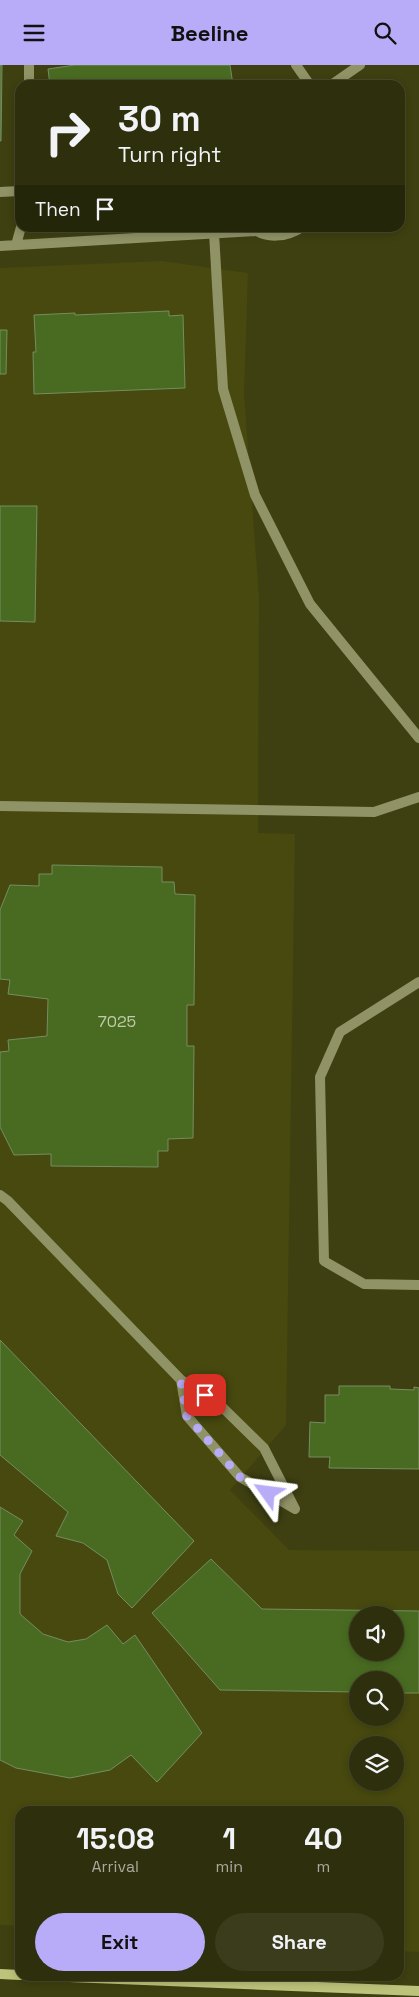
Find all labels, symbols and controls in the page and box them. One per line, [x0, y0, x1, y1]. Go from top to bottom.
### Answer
icon: menu [20, 19, 48, 47]
text: Beeline [171, 19, 248, 47]
icon: search [371, 19, 399, 47]
text: 30 m [118, 97, 201, 141]
icon: right [35, 100, 100, 165]
text: Turn right [118, 140, 221, 168]
icon: arrive [91, 195, 119, 223]
text: Then [35, 197, 81, 222]
house number: 7025 [98, 1011, 136, 1032]
pin [184, 1374, 226, 1416]
icon: arrive [191, 1381, 219, 1409]
position arrow [241, 1466, 293, 1518]
map controls [349, 1606, 404, 1791]
button: sound [349, 1606, 404, 1661]
button: search [349, 1671, 404, 1726]
button: layers [349, 1736, 404, 1791]
text: 15:08 [76, 1819, 154, 1858]
text: 1 [222, 1819, 236, 1858]
text: 40 [304, 1819, 343, 1858]
text: Arrival [91, 1856, 139, 1877]
text: min [215, 1856, 243, 1877]
text: m [317, 1856, 330, 1877]
button: Exit [35, 1913, 205, 1971]
button: Share [215, 1913, 384, 1971]

